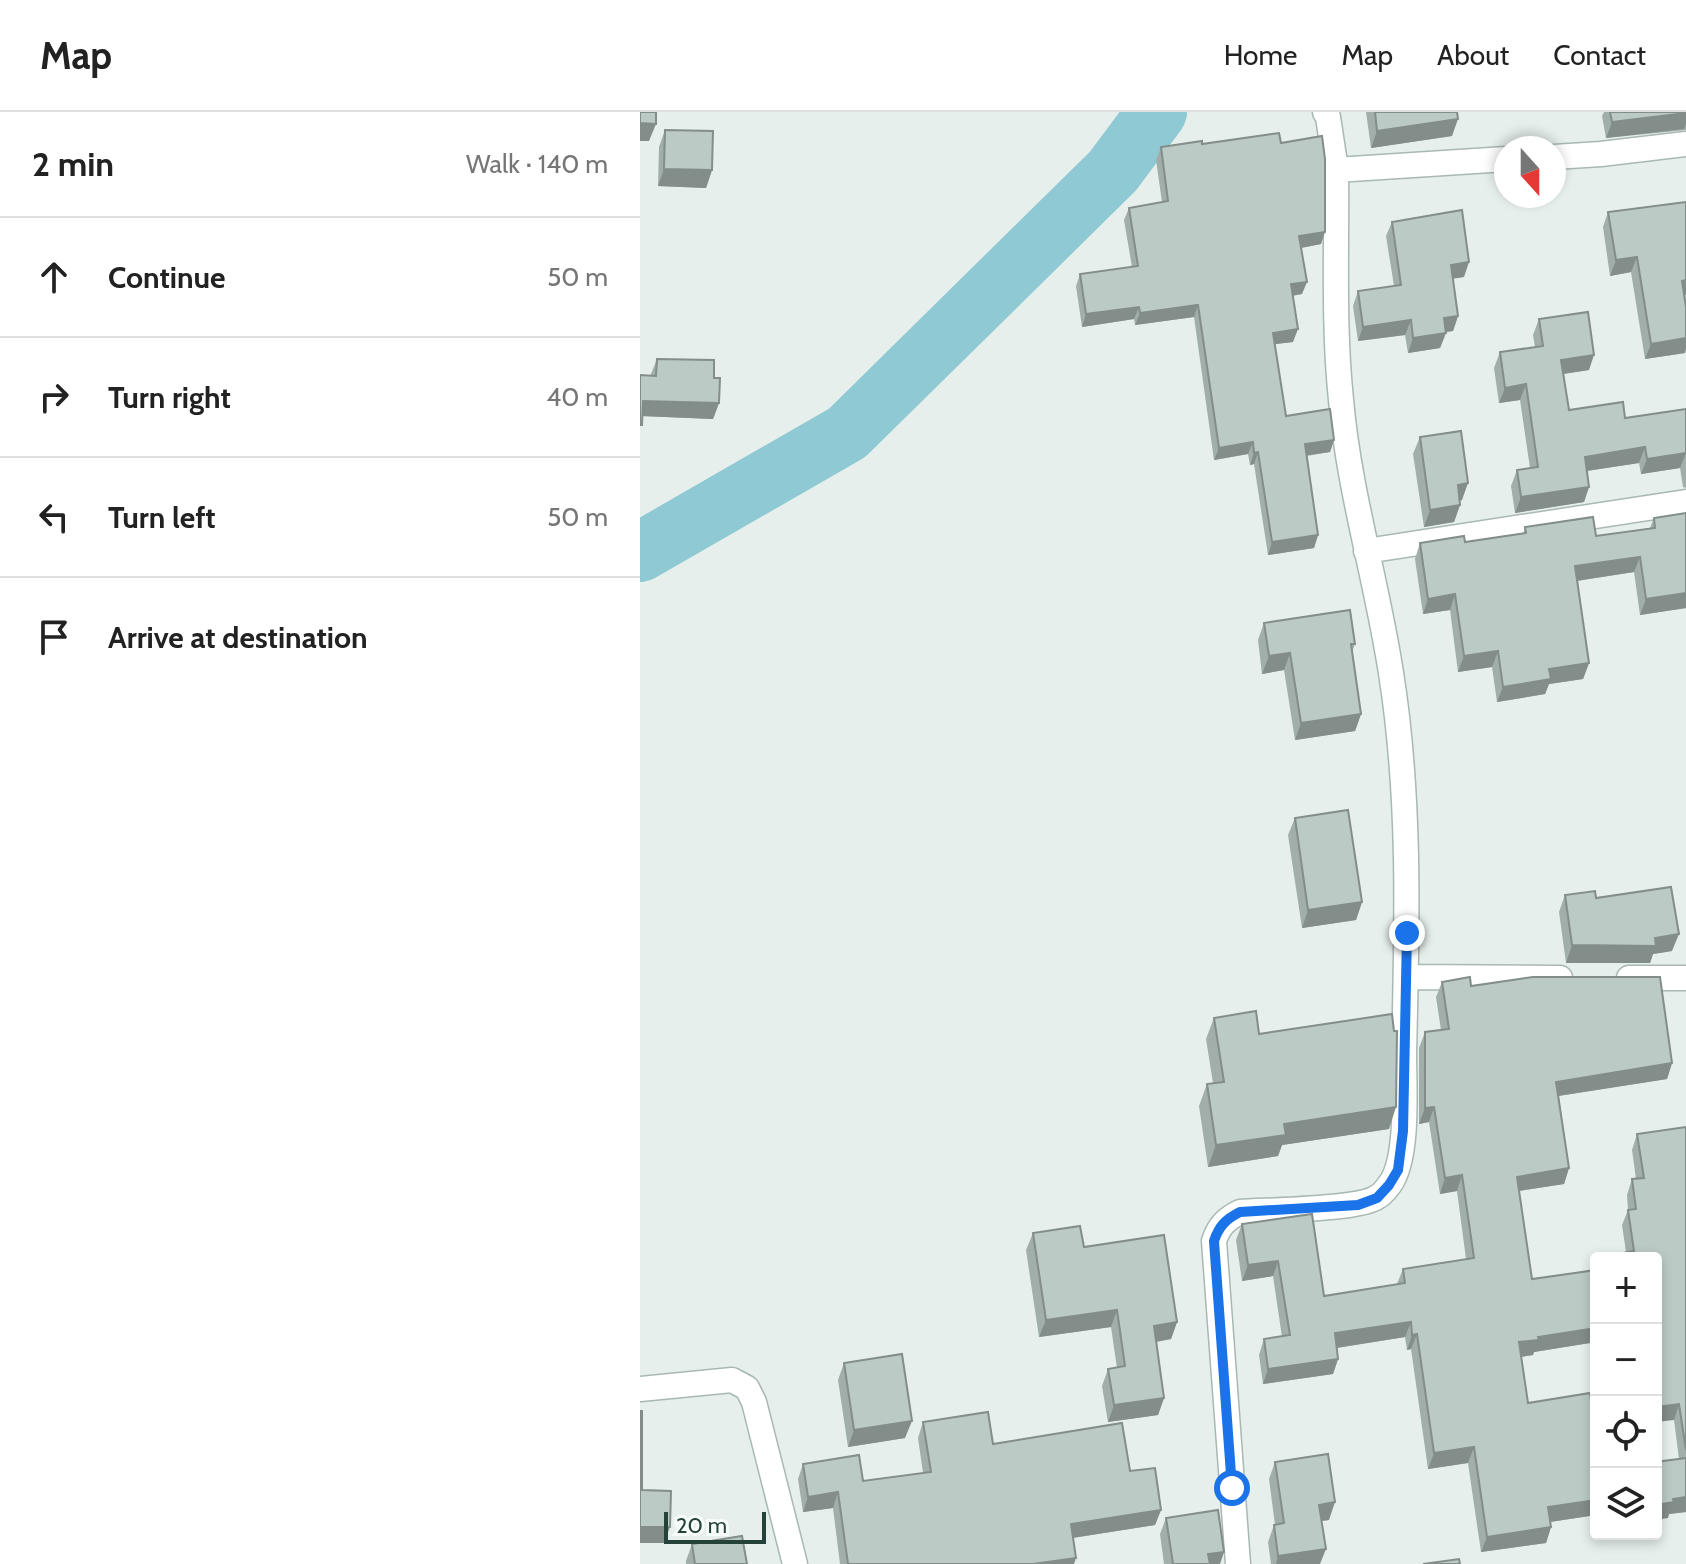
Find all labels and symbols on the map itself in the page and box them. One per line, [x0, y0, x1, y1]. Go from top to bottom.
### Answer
north arrow [1494, 136, 1566, 208]
route end [1389, 915, 1425, 951]
route start [1214, 1470, 1250, 1506]
scale bar [664, 1508, 766, 1544]

